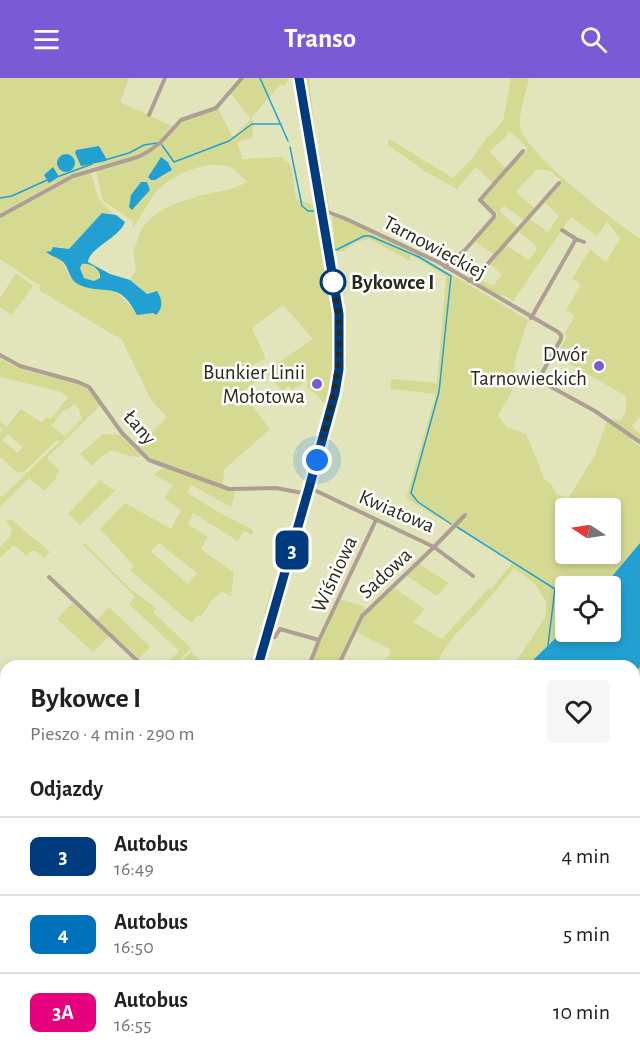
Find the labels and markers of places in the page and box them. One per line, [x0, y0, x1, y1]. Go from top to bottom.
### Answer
marker: Bykowce I [320, 269, 346, 295]
place label: Bykowce I [351, 272, 435, 293]
place label: Dwór Tarnowieckich [470, 344, 587, 389]
marker: Dwór Tarnowieckich [592, 359, 606, 373]
place label: Bunkier Linii Mołotowa [203, 362, 305, 407]
marker: Bunkier Linii Mołotowa [310, 377, 324, 391]

